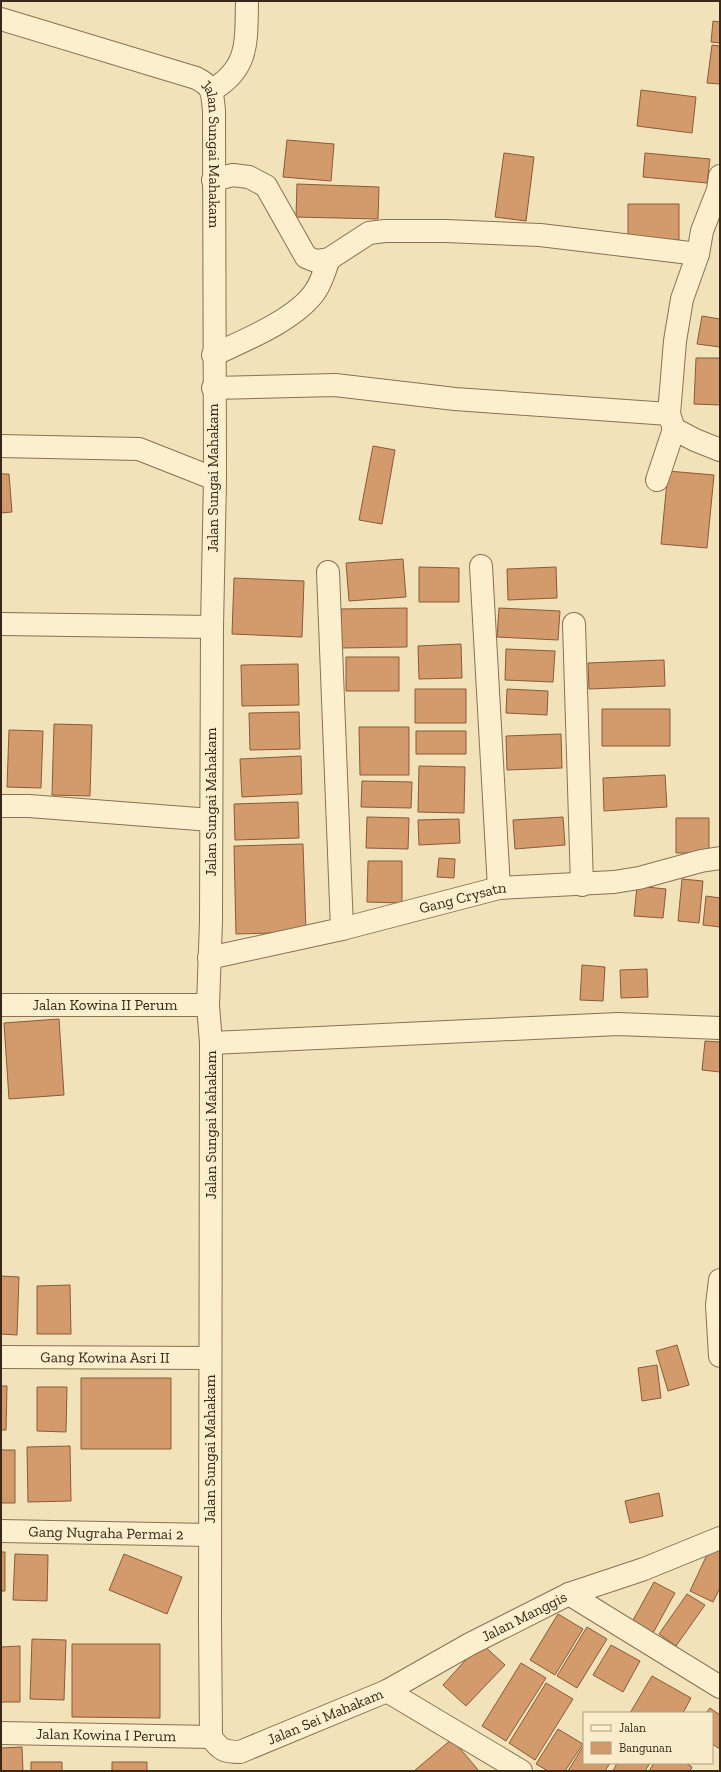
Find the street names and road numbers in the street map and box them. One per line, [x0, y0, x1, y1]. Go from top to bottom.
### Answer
street label: Jalan Sungai Mahakam [198, 76, 223, 228]
street label: Jalan Sungai Mahakam [204, 403, 222, 552]
street label: Jalan Sungai Mahakam [202, 727, 220, 876]
street label: Gang Crysatn [417, 879, 507, 917]
street label: Jalan Kowina II Perum [33, 996, 178, 1014]
street label: Jalan Sungai Mahakam [202, 1050, 220, 1199]
street label: Gang Kowina Asri II [40, 1348, 170, 1367]
street label: Jalan Sungai Mahakam [201, 1374, 219, 1523]
street label: Gang Nugraha Permai 2 [28, 1523, 184, 1543]
street label: Jalan Manggis [479, 1588, 570, 1646]
street label: Jalan Sei Mahakam [265, 1685, 386, 1749]
street label: Jalan Kowina I Perum [36, 1725, 176, 1745]

